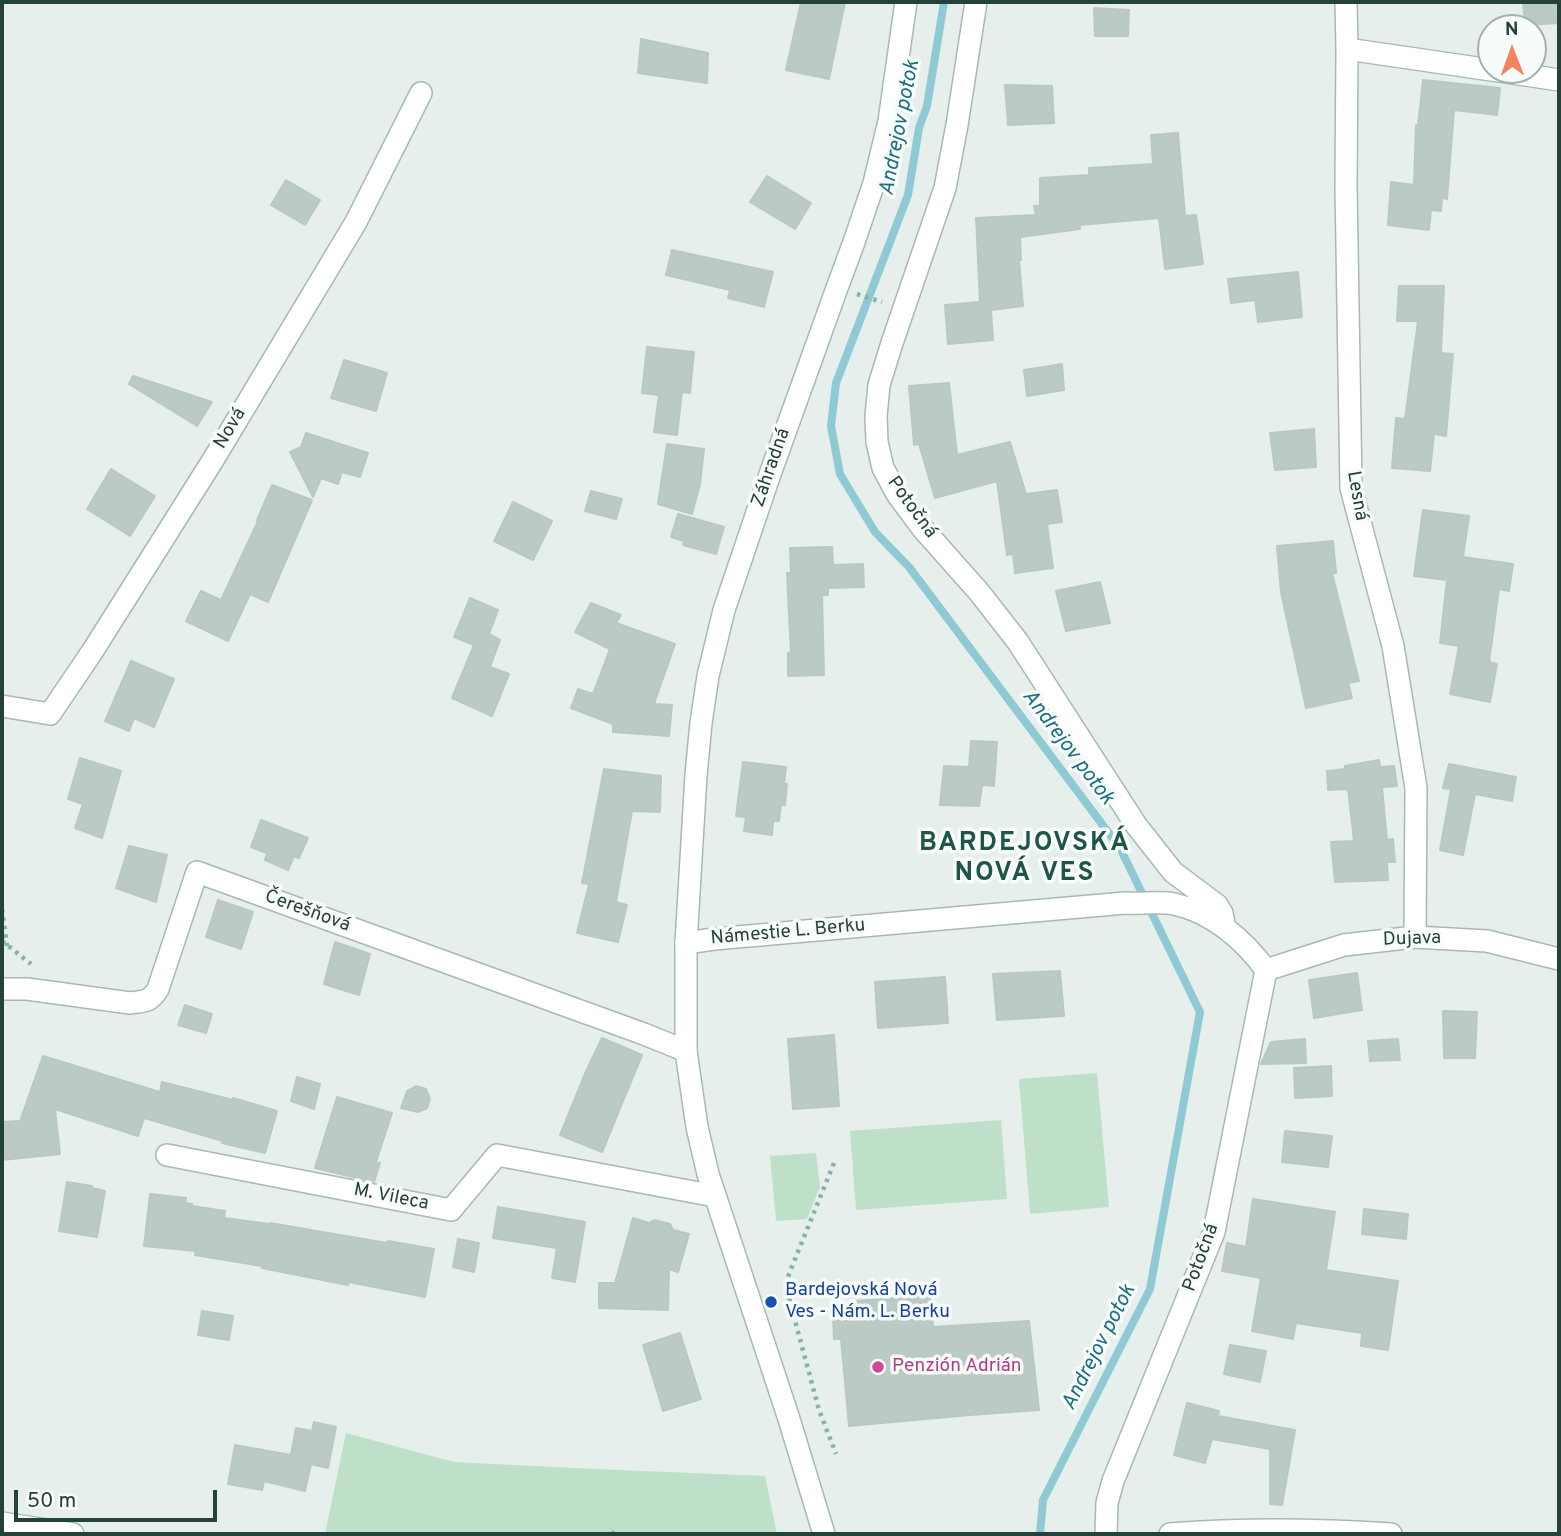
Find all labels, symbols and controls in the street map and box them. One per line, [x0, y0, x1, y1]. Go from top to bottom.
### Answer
north arrow [1477, 14, 1547, 84]
text: N [1505, 18, 1519, 42]
water label: Andrejov potok [876, 58, 926, 198]
street label: Nová [210, 404, 252, 454]
street label: Záhradná [748, 426, 796, 510]
street label: Lesná [1340, 469, 1372, 523]
street label: Potočná [881, 473, 941, 543]
water label: Andrejov potok [1016, 686, 1118, 810]
district label: BARDEJOVSKÁ NOVÁ VES [920, 829, 1130, 890]
street label: Čerešňová [261, 886, 353, 938]
street label: Námestie L. Berku [710, 915, 866, 951]
street label: Dujava [1382, 928, 1442, 952]
street label: M. Vileca [352, 1180, 430, 1216]
street label: Potočná [1179, 1221, 1225, 1295]
place label: Bardejovská Nová Ves - Nám. L. Berku [785, 1280, 950, 1324]
water label: Andrejov potok [1058, 1281, 1142, 1415]
marker: Bardejovská Nová Ves - Nám. L. Berku [763, 1294, 779, 1310]
place label: Penzión Adrián [892, 1356, 1022, 1378]
marker: Penzión Adrián [870, 1359, 886, 1375]
scale bar [18, 1476, 220, 1520]
text: 50 m [27, 1488, 76, 1515]

